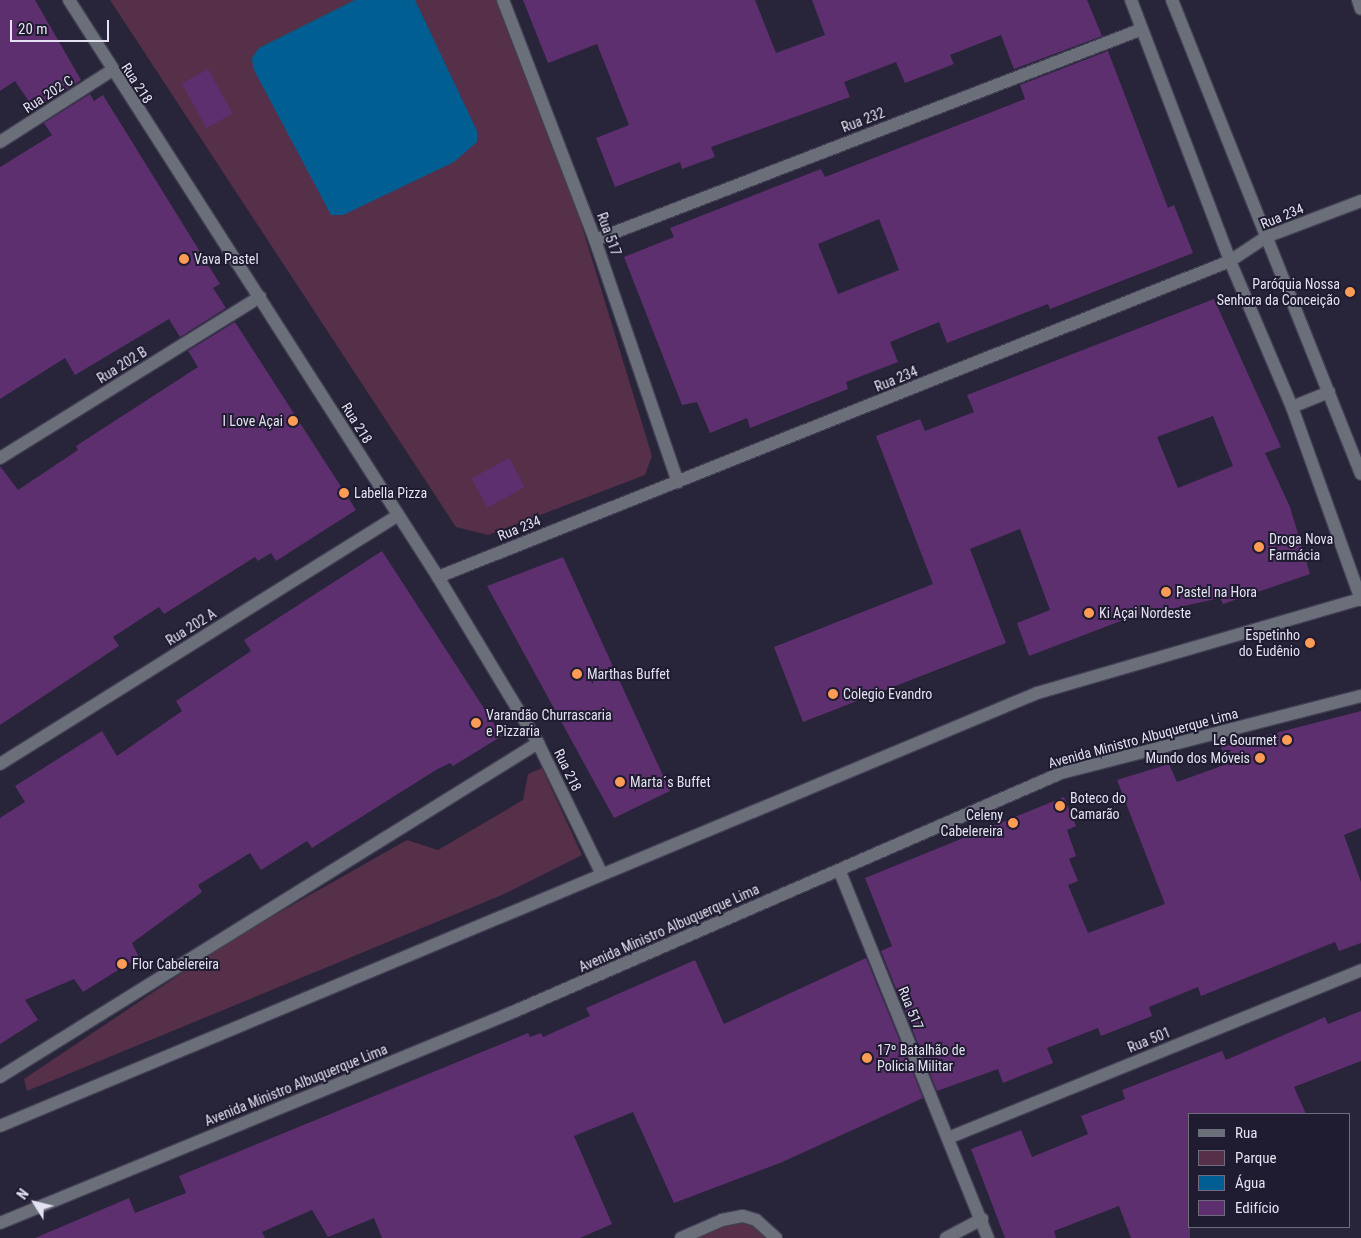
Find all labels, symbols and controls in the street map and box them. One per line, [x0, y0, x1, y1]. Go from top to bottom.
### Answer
scale bar [12, 10, 111, 42]
text: 20 m [18, 20, 48, 38]
street label: Rua 218 [118, 60, 156, 106]
street label: Rua 202 C [20, 72, 76, 116]
street label: Rua 232 [839, 104, 887, 136]
street label: Rua 234 [1258, 200, 1306, 232]
street label: Rua 517 [593, 210, 625, 258]
place label: Vava Pastel [194, 251, 259, 267]
marker: Vava Pastel [178, 253, 190, 265]
place label: Paróquia Nossa Senhora da Conceição [1217, 276, 1340, 308]
marker: Paróquia Nossa Senhora da Conceição [1344, 286, 1356, 298]
street label: Rua 202 B [94, 343, 150, 387]
street label: Rua 234 [872, 363, 920, 395]
street label: Rua 218 [338, 400, 376, 446]
place label: I Love Açai [223, 413, 283, 429]
marker: I Love Açai [287, 415, 299, 427]
place label: Labella Pizza [354, 485, 427, 501]
marker: Labella Pizza [338, 487, 350, 499]
street label: Rua 234 [495, 512, 543, 544]
place label: Droga Nova Farmácia [1269, 531, 1333, 564]
marker: Droga Nova Farmácia [1253, 541, 1265, 553]
place label: Pastel na Hora [1176, 584, 1257, 600]
marker: Pastel na Hora [1160, 586, 1172, 598]
street label: Rua 202 A [163, 605, 219, 649]
place label: Ki Açai Nordeste [1099, 605, 1191, 621]
marker: Ki Açai Nordeste [1083, 607, 1095, 619]
place label: Espetinho do Eudênio [1239, 627, 1300, 660]
marker: Espetinho do Eudênio [1304, 637, 1316, 649]
place label: Marthas Buffet [587, 666, 670, 682]
marker: Marthas Buffet [571, 668, 583, 680]
place label: Colegio Evandro [843, 686, 932, 702]
marker: Colegio Evandro [827, 688, 839, 700]
street label: Avenida Ministro Albuquerque Lima [1046, 705, 1240, 771]
place label: Varandão Churrascaria e Pizzaria [486, 707, 612, 740]
marker: Varandão Churrascaria e Pizzaria [470, 717, 482, 729]
place label: Le Gourmet [1213, 732, 1277, 748]
marker: Le Gourmet [1281, 734, 1293, 746]
street label: Rua 218 [551, 746, 585, 794]
place label: Mundo dos Móveis [1146, 750, 1250, 766]
marker: Mundo dos Móveis [1254, 752, 1266, 764]
place label: Marta´s Buffet [630, 774, 711, 790]
marker: Marta´s Buffet [614, 776, 626, 788]
place label: Boteco do Camarão [1070, 790, 1126, 822]
marker: Boteco do Camarão [1054, 800, 1066, 812]
place label: Celeny Cabelereira [941, 807, 1003, 840]
marker: Celeny Cabelereira [1007, 817, 1019, 829]
street label: Avenida Ministro Albuquerque Lima [576, 881, 762, 975]
place label: Flor Cabelereira [132, 956, 219, 972]
marker: Flor Cabelereira [116, 958, 128, 970]
street label: Rua 517 [895, 984, 927, 1032]
street label: Rua 501 [1125, 1024, 1173, 1056]
street label: Avenida Ministro Albuquerque Lima [202, 1041, 390, 1129]
place label: 17º Batalhão de Policia Militar [877, 1042, 965, 1074]
marker: 17º Batalhão de Policia Militar [861, 1052, 873, 1064]
legend [1188, 1113, 1351, 1228]
text: Rua [1235, 1124, 1257, 1142]
text: Parque [1235, 1149, 1277, 1167]
text: Água [1235, 1174, 1265, 1192]
north arrow [10, 1178, 60, 1228]
text: N [14, 1186, 32, 1202]
text: Edifício [1235, 1199, 1279, 1217]

